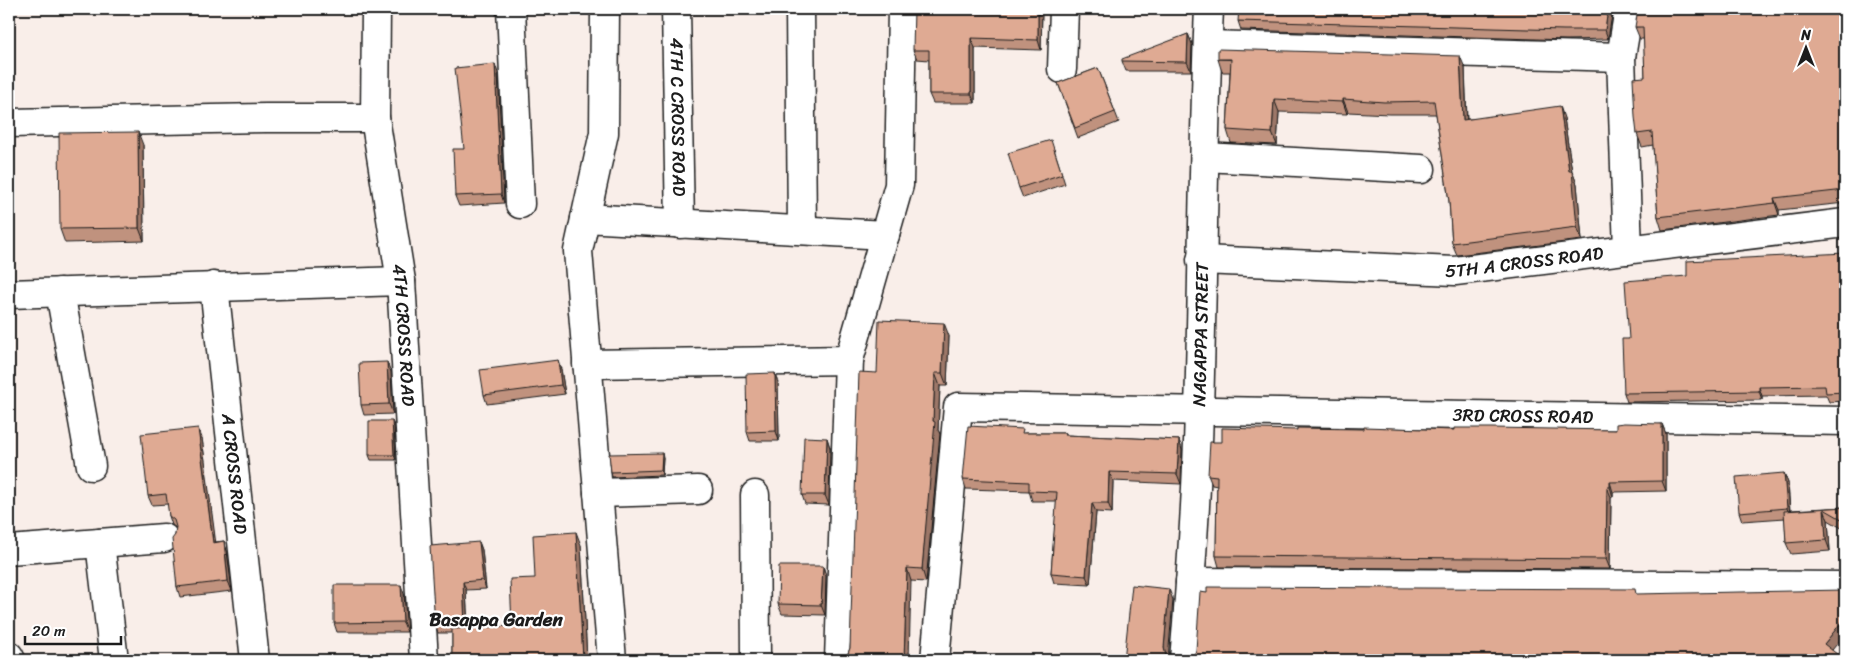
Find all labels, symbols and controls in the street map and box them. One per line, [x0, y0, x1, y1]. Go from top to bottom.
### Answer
north arrow [1782, 22, 1832, 72]
text: N [1800, 23, 1811, 48]
street label: 4TH C CROSS ROAD [661, 37, 695, 197]
street label: 5TH A CROSS ROAD [1445, 237, 1605, 287]
street label: 4TH CROSS ROAD [382, 261, 425, 407]
street label: NAGAPPA STREET [1183, 261, 1218, 407]
street label: 3RD CROSS ROAD [1452, 399, 1594, 433]
street label: A CROSS ROAD [212, 411, 257, 536]
district label: Basappa Garden [429, 603, 563, 636]
scale bar [25, 614, 121, 646]
text: 20 m [32, 618, 66, 644]

